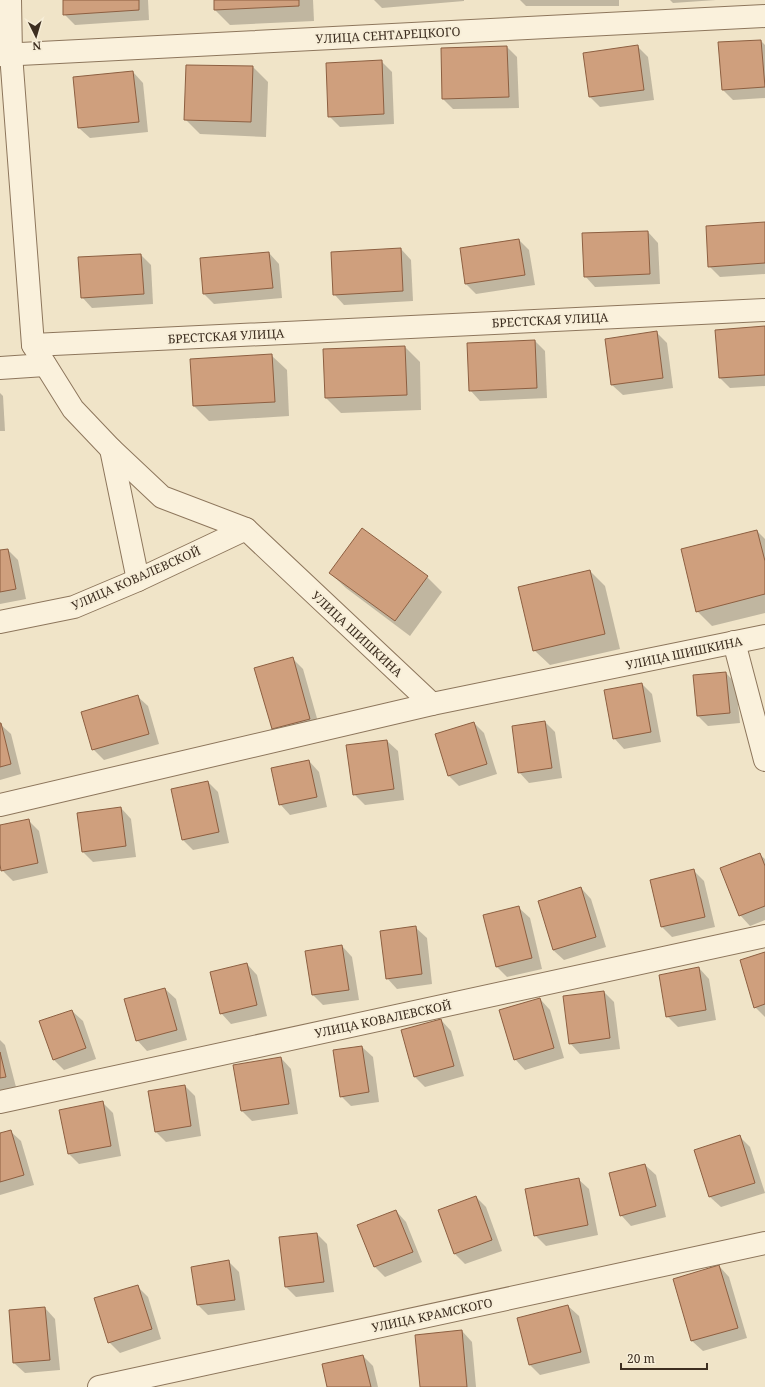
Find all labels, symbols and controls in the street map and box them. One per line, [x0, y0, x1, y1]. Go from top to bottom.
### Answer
north arrow [16, 16, 56, 56]
street label: УЛИЦА СЕНТАРЕЦКОГО [315, 23, 461, 47]
text: N [32, 39, 42, 54]
street label: БРЕСТСКАЯ УЛИЦА [491, 308, 609, 332]
street label: БРЕСТСКАЯ УЛИЦА [167, 324, 285, 348]
street label: УЛИЦА КОВАЛЕВСКОЙ [69, 542, 203, 614]
street label: УЛИЦА ШИШКИНА [308, 587, 407, 681]
street label: УЛИЦА ШИШКИНА [624, 632, 744, 674]
street label: УЛИЦА КОВАЛЕВСКОЙ [313, 996, 453, 1042]
street label: УЛИЦА КРАМСКОГО [370, 1294, 494, 1336]
scale bar [621, 1345, 707, 1371]
text: 20 m [627, 1350, 655, 1367]

